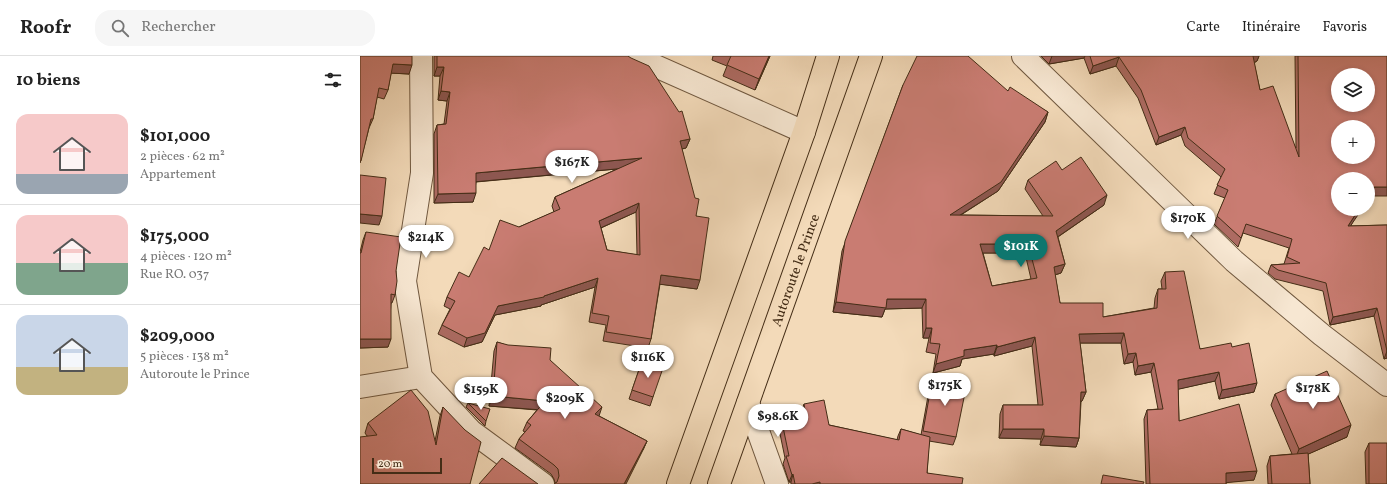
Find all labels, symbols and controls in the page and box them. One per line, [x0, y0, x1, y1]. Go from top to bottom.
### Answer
search box [95, 10, 375, 46]
text: Roofr [20, 15, 71, 41]
icon: search [109, 17, 131, 39]
text: Rechercher [141, 17, 216, 38]
text: Carte [1186, 18, 1220, 37]
text: Itinéraire [1242, 18, 1301, 37]
text: Favoris [1323, 18, 1367, 37]
map controls [1331, 68, 1375, 216]
button: layers [1331, 68, 1375, 112]
text: 10 biens [16, 69, 80, 92]
icon: filters [322, 69, 344, 91]
button: + [1331, 120, 1375, 164]
text: $101,000 [140, 125, 210, 148]
icon: home [48, 130, 96, 178]
text: 2 pièces · 62 m² [140, 148, 225, 166]
pin: $167K [544, 150, 600, 184]
text: $167K [554, 154, 590, 172]
text: Appartement [140, 166, 216, 184]
button: − [1331, 172, 1375, 216]
pin: $170K [1160, 206, 1216, 240]
text: $170K [1170, 210, 1206, 228]
street label: Autoroute le Prince [768, 211, 825, 330]
text: $175,000 [140, 225, 209, 248]
pin: $214K [398, 225, 454, 259]
text: $214K [408, 229, 444, 247]
icon: home [48, 231, 96, 279]
pin: $101K [993, 234, 1049, 268]
text: $101K [1003, 238, 1039, 256]
text: 4 pièces · 120 m² [140, 248, 232, 266]
text: Rue RO. 037 [140, 266, 209, 284]
text: $209,000 [140, 325, 215, 348]
icon: home [48, 331, 96, 379]
pin: $116K [620, 345, 676, 379]
text: 5 pièces · 138 m² [140, 348, 229, 366]
text: $116K [631, 349, 665, 367]
text: Autoroute le Prince [140, 366, 250, 384]
pin: $175K [917, 373, 973, 407]
pin: $178K [1285, 376, 1341, 410]
pin: $159K [453, 377, 509, 411]
text: $175K [928, 377, 962, 395]
text: $178K [1295, 380, 1331, 398]
text: $159K [463, 381, 499, 399]
pin: $209K [537, 386, 593, 420]
text: $209K [546, 390, 584, 408]
pin: $98.6K [745, 404, 811, 438]
text: $98.6K [757, 408, 799, 426]
scale bar [372, 456, 442, 475]
text: 20 m [378, 457, 402, 472]

